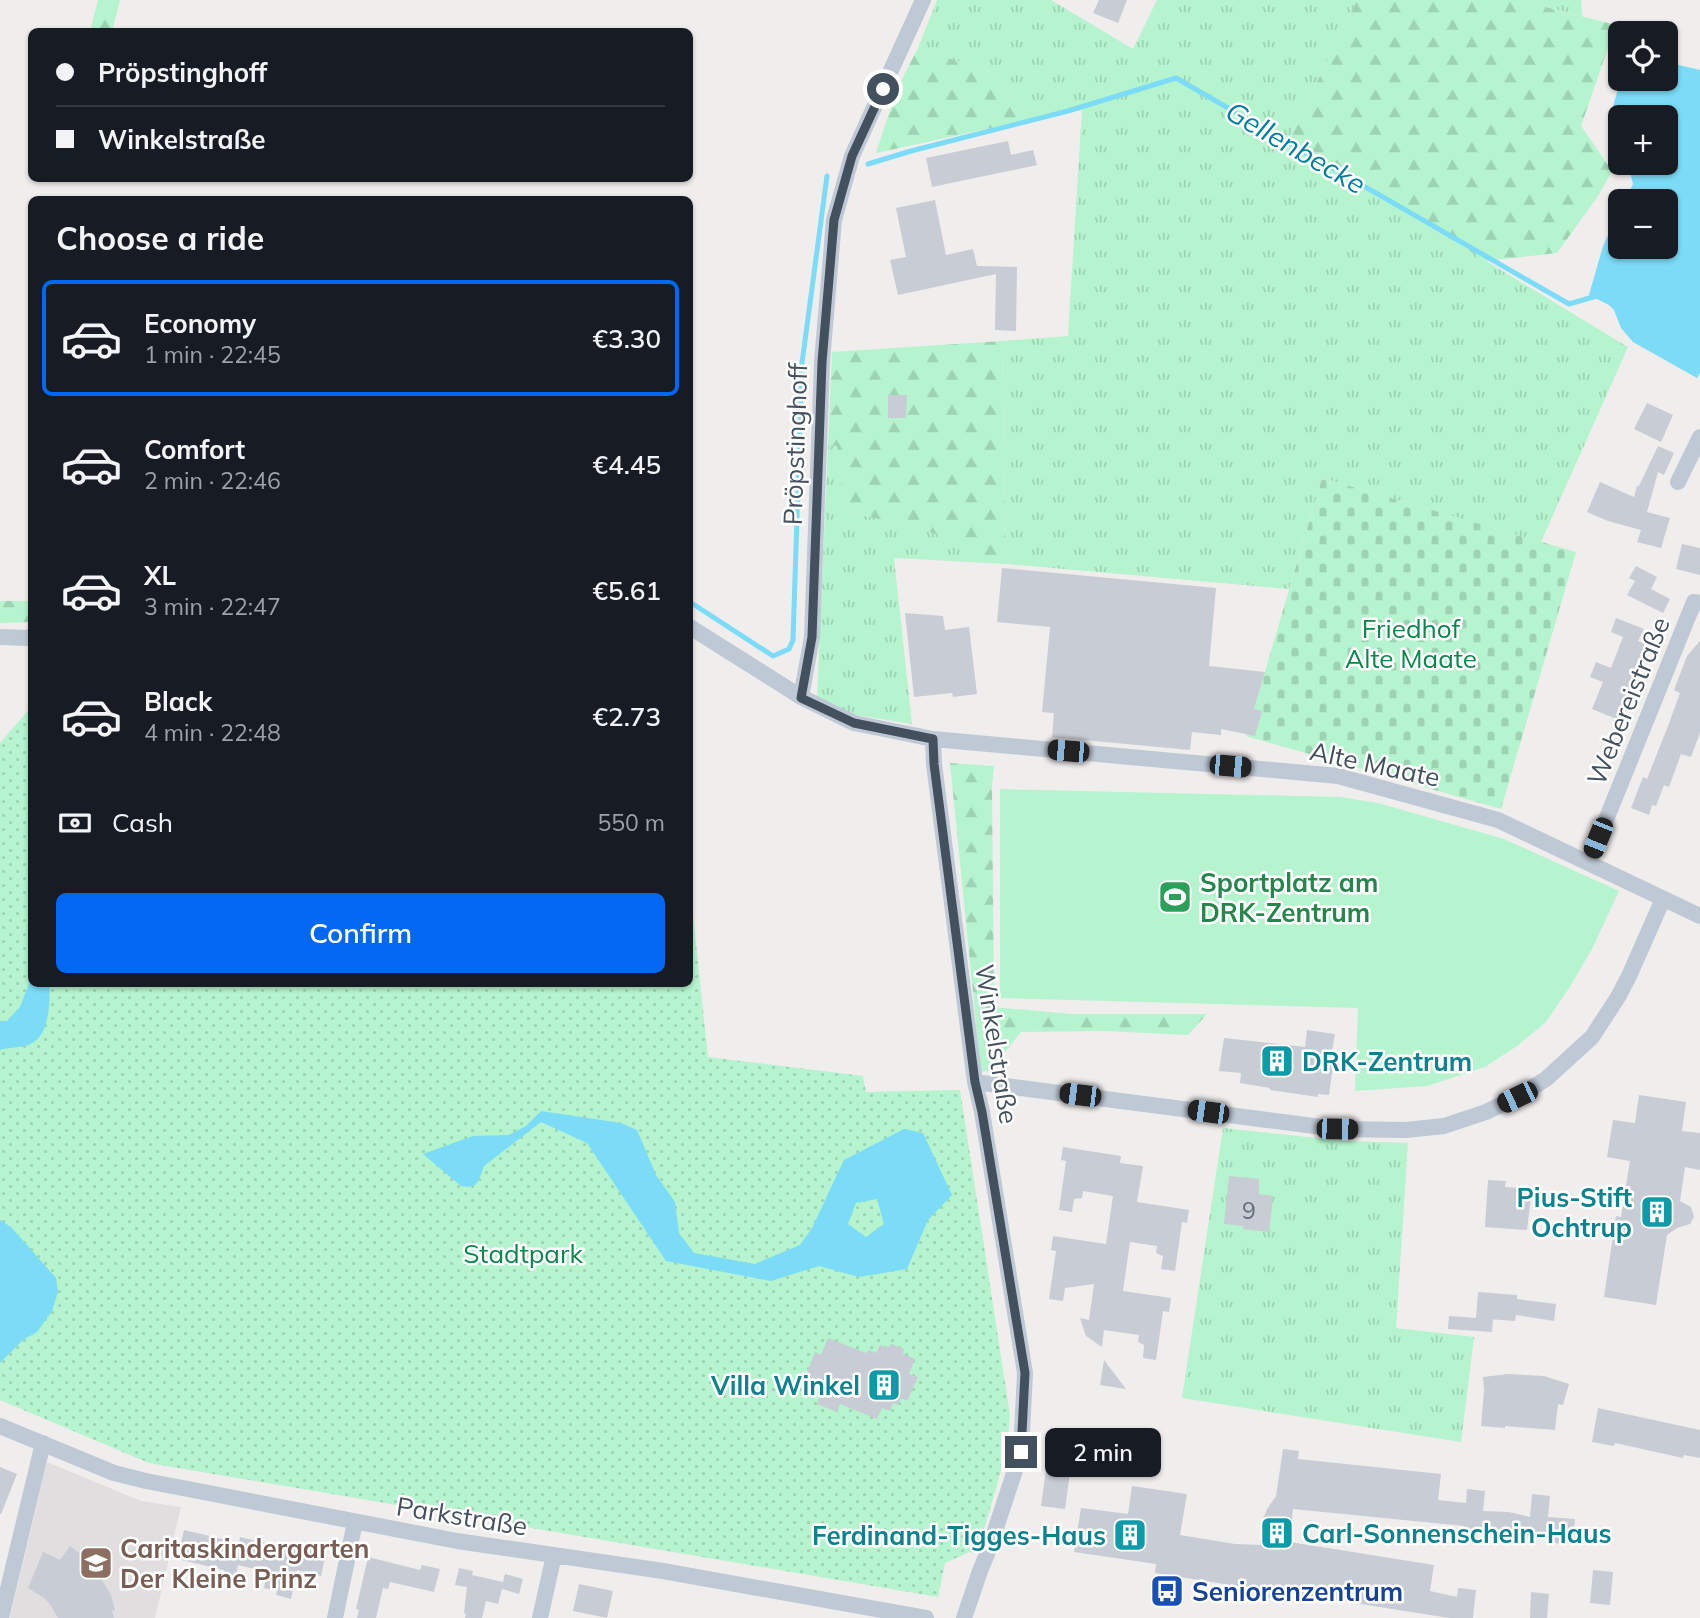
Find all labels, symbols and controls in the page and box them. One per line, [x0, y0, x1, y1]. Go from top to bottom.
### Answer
map controls [1608, 21, 1678, 259]
button: locate [1608, 21, 1678, 91]
text: Pröpstinghoff [98, 56, 267, 89]
route start [867, 73, 899, 105]
water label: Gellenbecke [1220, 93, 1372, 201]
button: + [1608, 105, 1678, 175]
text: Winkelstraße [98, 123, 265, 156]
button: − [1608, 189, 1678, 259]
text: Choose a ride [56, 218, 264, 258]
icon: car [60, 307, 123, 370]
text: Economy [144, 307, 256, 340]
text: €3.30 [592, 322, 661, 355]
text: 1 min · 22:45 [144, 340, 281, 369]
street label: Pröpstinghoff [776, 361, 814, 526]
icon: car [60, 433, 123, 496]
text: Comfort [144, 433, 245, 466]
text: €4.45 [592, 448, 661, 481]
text: 2 min · 22:46 [144, 466, 281, 495]
icon: car [60, 559, 123, 622]
text: XL [144, 559, 176, 592]
text: €5.61 [592, 574, 661, 607]
text: 3 min · 22:47 [144, 592, 281, 621]
park label: Friedhof Alte Maate [1345, 612, 1477, 675]
street label: Webereistraße [1579, 612, 1677, 790]
icon: car [60, 685, 123, 748]
text: Black [144, 685, 212, 718]
text: €2.73 [592, 700, 661, 733]
text: 4 min · 22:48 [144, 718, 281, 747]
street label: Alte Maate [1307, 734, 1443, 794]
car [1047, 739, 1090, 763]
car [1209, 754, 1252, 778]
icon: cash [56, 804, 94, 842]
text: Cash [112, 806, 173, 839]
text: 550 m [597, 808, 665, 837]
car [1581, 815, 1616, 861]
place label: Sportplatz am DRK-Zentrum [1200, 866, 1378, 929]
sports icon: Sportplatz am DRK-Zentrum [1156, 878, 1194, 916]
button: Confirm [56, 893, 665, 973]
street label: Winkelstraße [968, 962, 1026, 1126]
building icon: DRK-Zentrum [1258, 1042, 1296, 1080]
place label: DRK-Zentrum [1302, 1045, 1472, 1078]
car [1494, 1078, 1541, 1116]
car [1058, 1082, 1103, 1108]
car [1186, 1099, 1231, 1125]
car [1316, 1118, 1359, 1140]
place label: Pius-Stift Ochtrup [1517, 1181, 1632, 1244]
building icon: Pius-Stift Ochtrup [1638, 1193, 1676, 1231]
house number: 9 [1242, 1196, 1256, 1225]
park label: Stadtpark [463, 1237, 583, 1270]
building icon: Villa Winkel [865, 1366, 903, 1404]
place label: Villa Winkel [710, 1369, 860, 1402]
callout: 2 min [1046, 1428, 1161, 1476]
route end [1005, 1436, 1037, 1468]
text: 2 min [1073, 1438, 1133, 1467]
street label: Parkstraße [394, 1489, 530, 1543]
building icon: Carl-Sonnenschein-Haus [1258, 1514, 1296, 1552]
building icon: Ferdinand-Tigges-Haus [1111, 1516, 1149, 1554]
place label: Carl-Sonnenschein-Haus [1302, 1517, 1611, 1550]
place label: Ferdinand-Tigges-Haus [812, 1519, 1106, 1552]
place label: Caritaskindergarten Der Kleine Prinz [120, 1532, 370, 1595]
school or university icon: Caritaskindergarten Der Kleine Prinz [77, 1544, 115, 1582]
bus stop icon: Seniorenzentrum [1148, 1572, 1186, 1610]
place label: Seniorenzentrum [1192, 1575, 1403, 1608]

